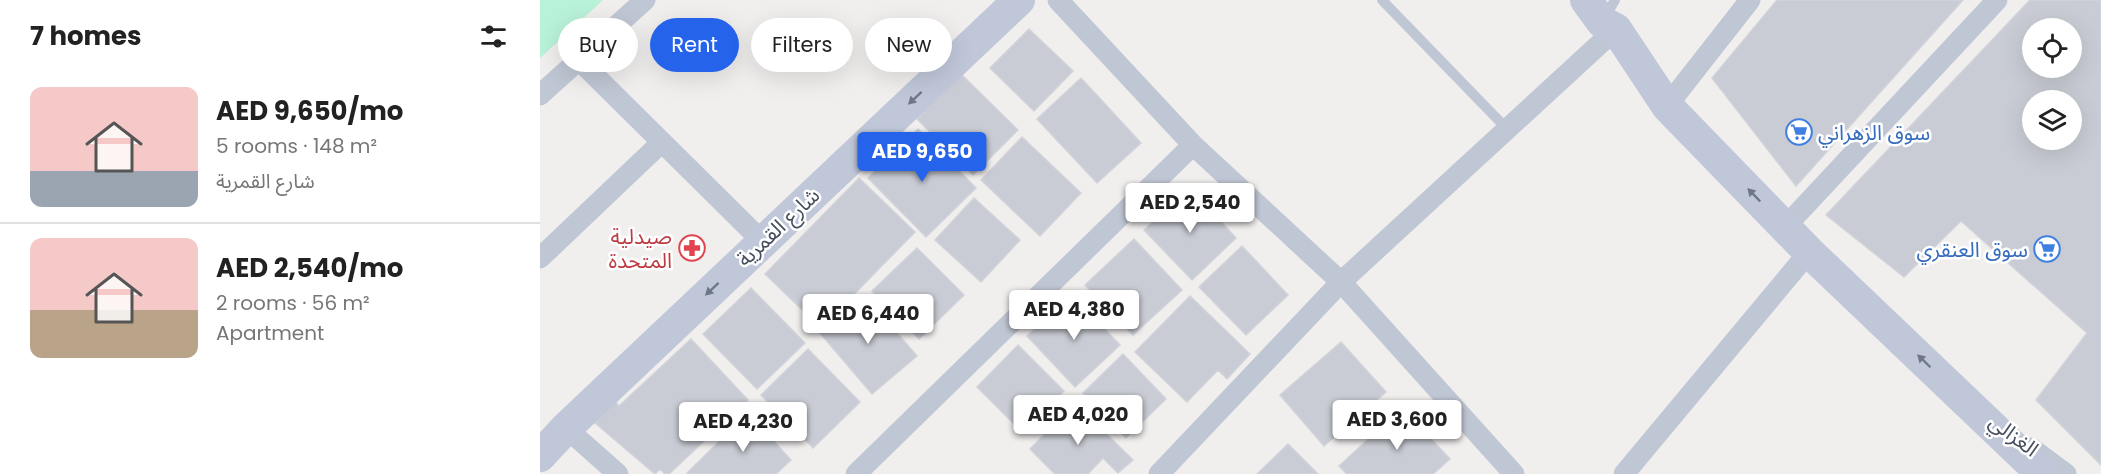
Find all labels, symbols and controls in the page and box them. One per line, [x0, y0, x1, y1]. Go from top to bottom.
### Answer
text: 7 homes [30, 18, 142, 54]
chip: Buy [558, 18, 638, 72]
chip: Rent [650, 18, 739, 72]
chip: Filters [751, 18, 853, 72]
chip: New [865, 18, 952, 72]
map controls [2022, 18, 2082, 150]
button: locate [2022, 18, 2082, 78]
icon: filters [477, 20, 510, 53]
button: layers [2022, 90, 2082, 150]
one-way arrow [908, 91, 923, 105]
text: AED 9,650/mo [216, 93, 403, 129]
icon: home [78, 111, 150, 183]
supermarket icon: سوق الزهراني [1784, 117, 1814, 147]
place label: سوق الزهراني [1818, 118, 1930, 148]
text: 5 rooms · 148 m² [216, 132, 377, 160]
pin: AED 9,650 [853, 132, 991, 183]
text: AED 9,650 [871, 137, 973, 165]
text: شارع القمرية [216, 167, 315, 195]
street label: شارع القمرية [730, 181, 826, 274]
pin: AED 2,540 [1121, 183, 1259, 234]
text: AED 2,540 [1139, 188, 1241, 216]
one-way arrow [1748, 189, 1762, 203]
place label: صيدلية المتحدة [609, 222, 672, 275]
pharmacy icon: صيدلية المتحدة [677, 233, 707, 263]
supermarket icon: سوق العنقري [2032, 234, 2062, 264]
place label: سوق العنقري [1916, 235, 2028, 265]
text: AED 2,540/mo [216, 250, 403, 286]
icon: home [78, 262, 150, 334]
one-way arrow [706, 282, 720, 296]
text: 2 rooms · 56 m² [216, 289, 370, 317]
pin: AED 4,380 [1005, 290, 1143, 341]
pin: AED 6,440 [799, 294, 937, 345]
text: AED 4,380 [1023, 295, 1125, 323]
text: AED 6,440 [817, 299, 919, 327]
text: Apartment [216, 319, 324, 347]
one-way arrow [1917, 354, 1931, 368]
pin: AED 4,020 [1009, 395, 1147, 446]
text: AED 4,020 [1027, 400, 1129, 428]
pin: AED 3,600 [1328, 400, 1466, 451]
pin: AED 4,230 [674, 402, 812, 453]
text: AED 3,600 [1347, 405, 1448, 433]
text: AED 4,230 [693, 407, 793, 435]
street label: الغزالي [1982, 407, 2045, 465]

